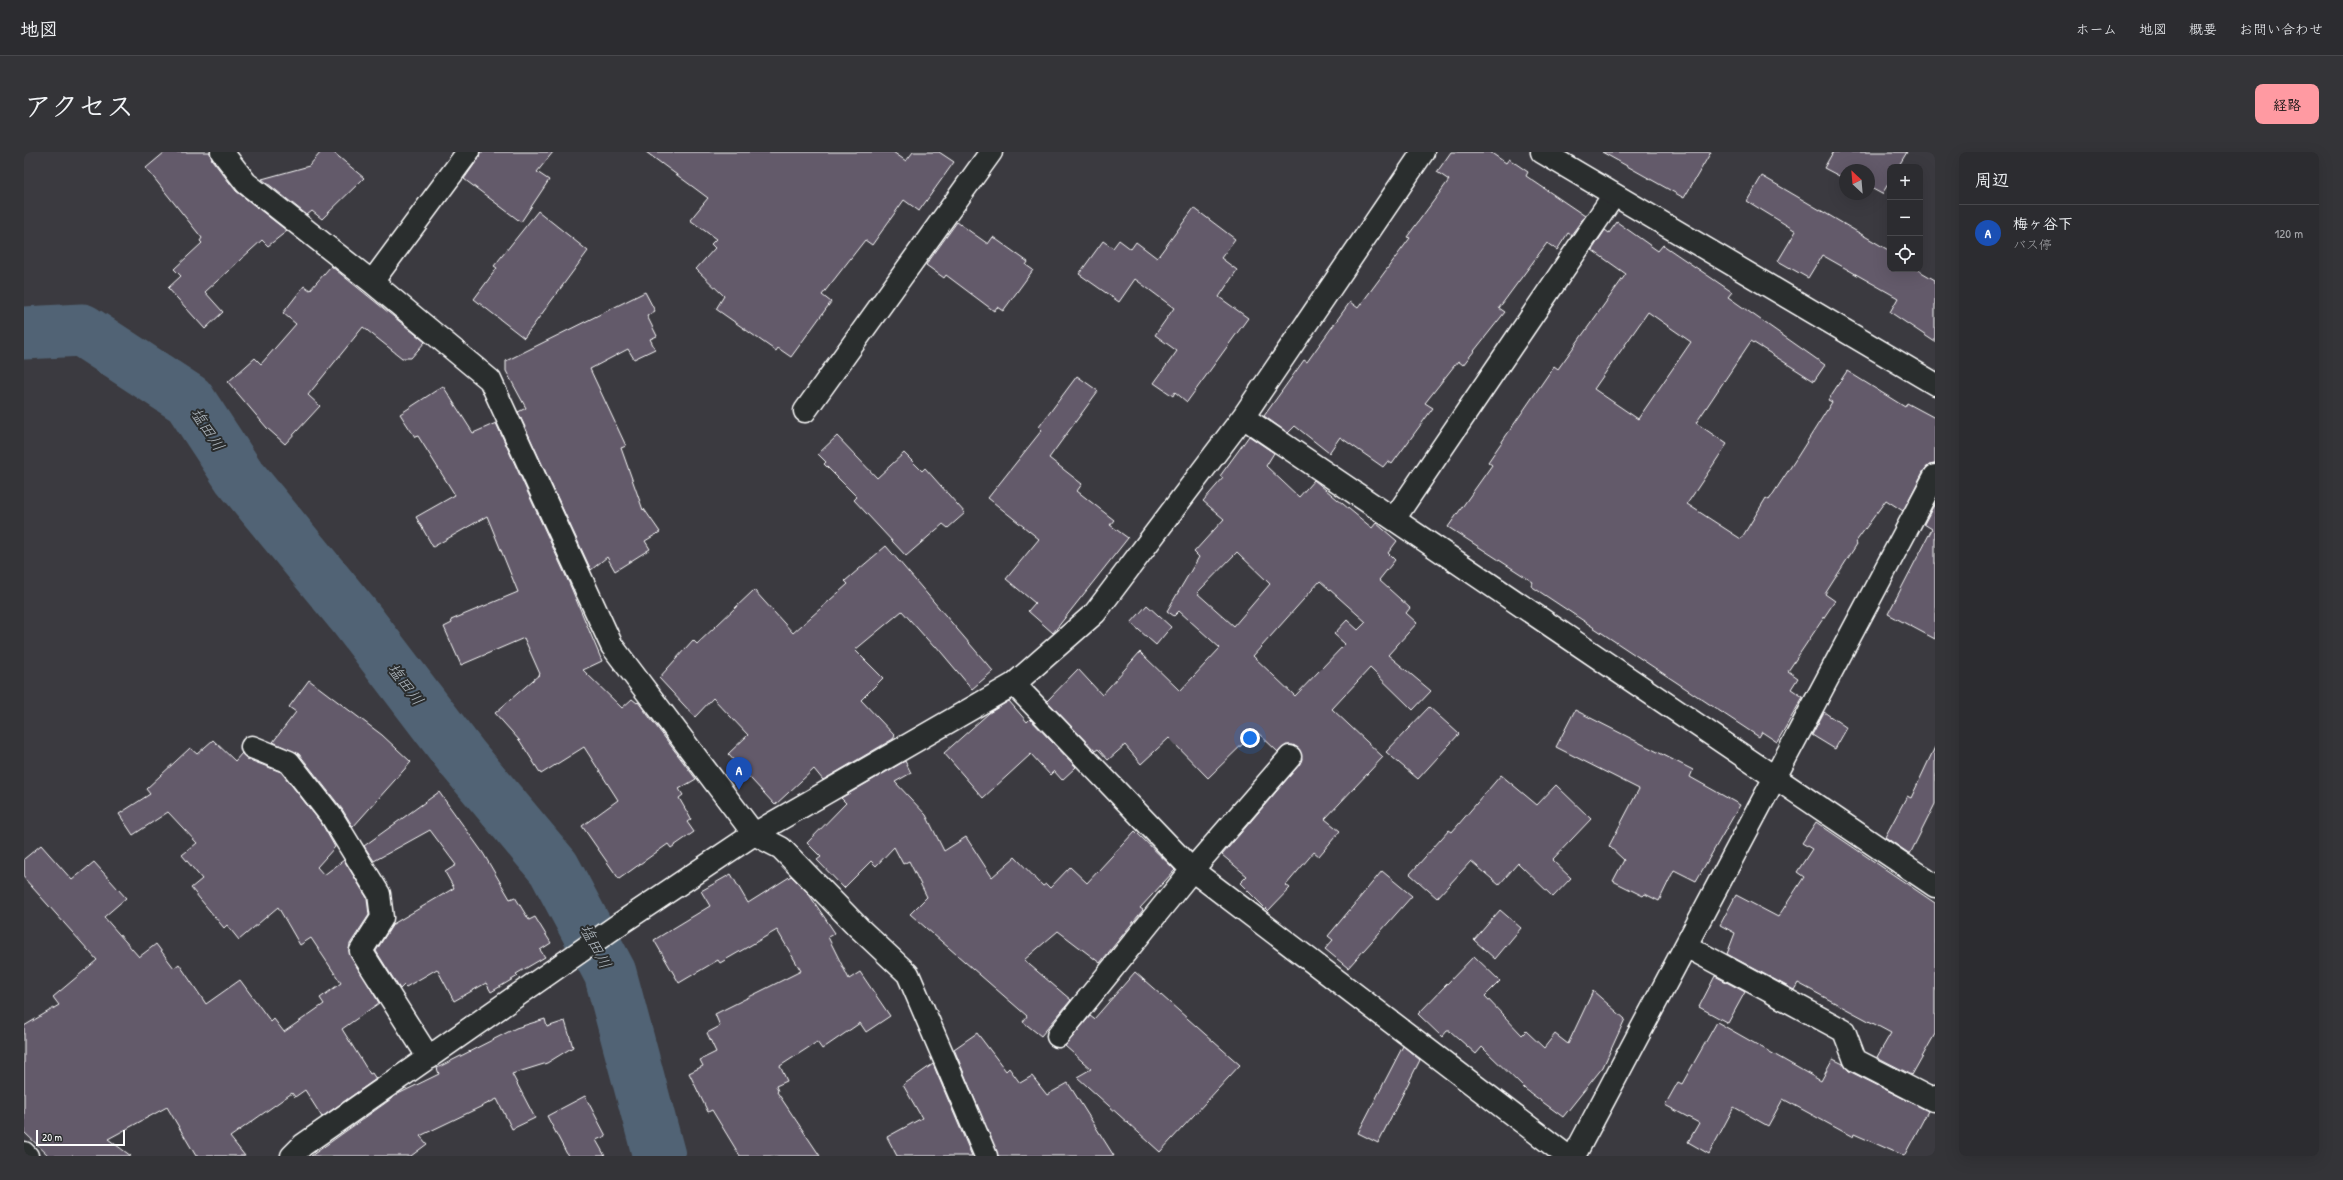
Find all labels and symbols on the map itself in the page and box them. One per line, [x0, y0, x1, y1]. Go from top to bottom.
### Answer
north arrow [1839, 164, 1875, 200]
water label: 塩田川 [186, 403, 230, 455]
water label: 塩田川 [383, 658, 429, 710]
your location [1240, 728, 1260, 748]
pin: A [726, 757, 752, 790]
water label: 塩田川 [575, 920, 617, 972]
scale bar [36, 1128, 125, 1147]

